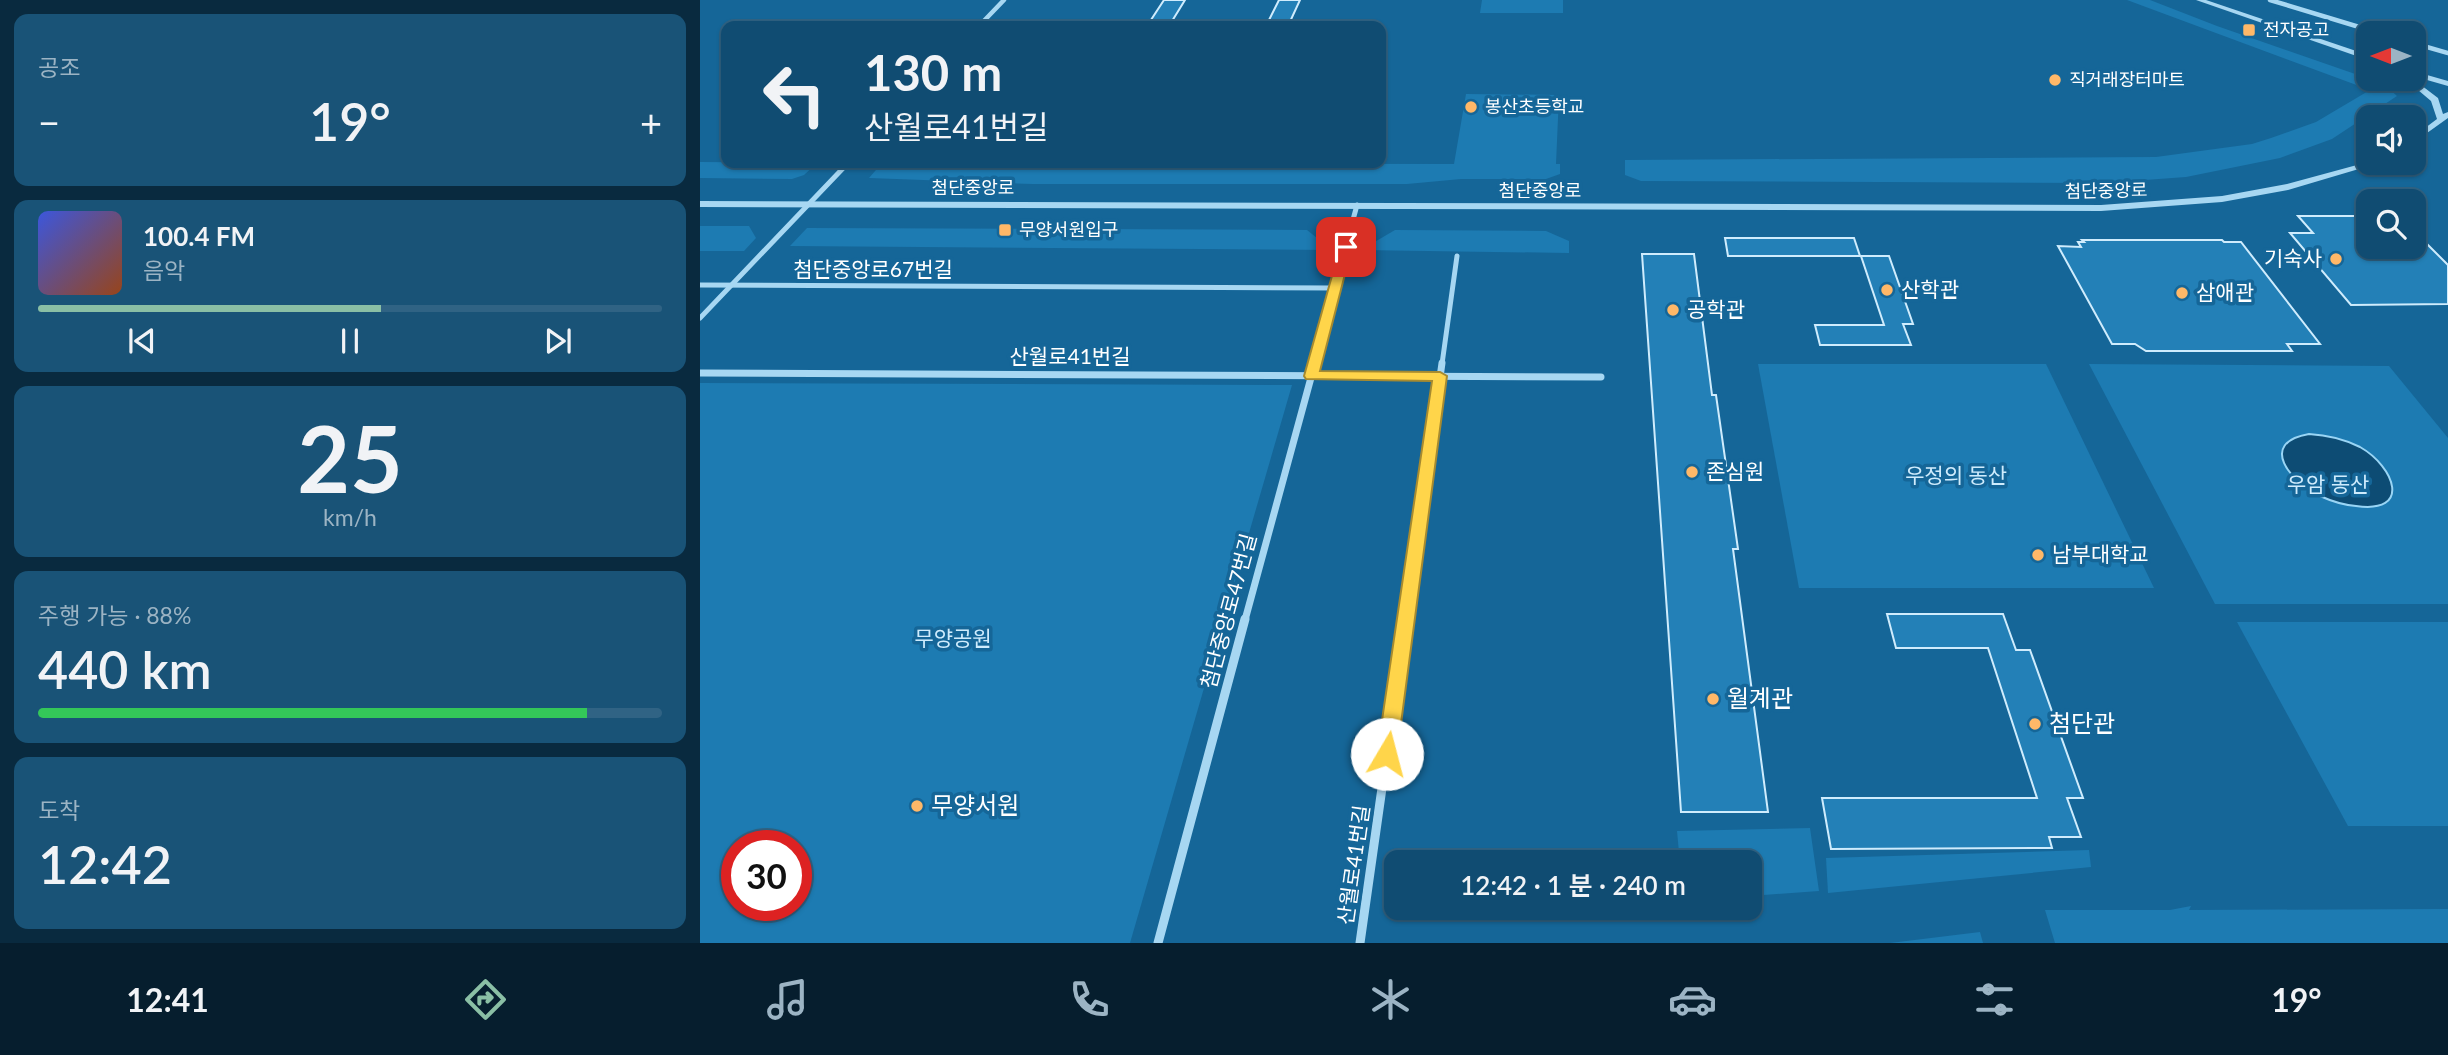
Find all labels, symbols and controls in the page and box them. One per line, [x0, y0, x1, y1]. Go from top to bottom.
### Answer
place label: 전자공고 [2263, 18, 2329, 40]
north arrow [2356, 21, 2426, 91]
map controls [2356, 21, 2426, 259]
marker: 전자공고 [2241, 22, 2257, 38]
text: 130 m [864, 43, 1002, 101]
icon: left [749, 49, 840, 140]
text: 공조 [38, 53, 80, 81]
place label: 직거래장터마트 [2069, 68, 2185, 90]
marker: 직거래장터마트 [2047, 72, 2063, 88]
text: 19° [309, 90, 391, 152]
place label: 봉산초등학교 [1485, 95, 1584, 117]
text: − [38, 99, 60, 145]
text: + [640, 99, 662, 145]
marker: 봉산초등학교 [1463, 99, 1479, 115]
button: sound [2356, 105, 2426, 175]
text: 산월로41번길 [864, 107, 1048, 146]
street label: 첨단중앙로 [932, 176, 1014, 198]
street label: 첨단중앙로 [2064, 178, 2148, 202]
street label: 첨단중앙로 [1499, 179, 1581, 201]
button: search [2356, 189, 2426, 259]
pin [1316, 217, 1376, 277]
place label: 무양서원입구 [1019, 218, 1118, 240]
text: 100.4 FM [143, 220, 255, 252]
marker: 무양서원입구 [997, 222, 1013, 238]
icon: arrive [1327, 228, 1365, 266]
place label: 기숙사 [2264, 245, 2322, 270]
marker: 기숙사 [2328, 251, 2344, 267]
text: 음악 [143, 256, 185, 284]
street label: 첨단중앙로67번길 [793, 256, 953, 281]
place label: 산학관 [1901, 276, 1959, 301]
place label: 삼애관 [2196, 279, 2254, 304]
marker: 산학관 [1879, 282, 1895, 298]
marker: 삼애관 [2174, 285, 2190, 301]
place label: 공학관 [1687, 296, 1745, 321]
marker: 공학관 [1665, 302, 1681, 318]
icon: previous [123, 322, 161, 360]
icon: pause [331, 322, 369, 360]
icon: next [539, 322, 577, 360]
street label: 산월로41번길 [1010, 343, 1130, 368]
text: 25 [297, 403, 403, 512]
place label: 존심원 [1706, 458, 1764, 483]
park label: 우정의 동산 [1905, 462, 2007, 487]
marker: 존심원 [1684, 464, 1700, 480]
park label: 우암 동산 [2287, 471, 2369, 496]
text: km/h [323, 503, 377, 531]
street label: 첨단중앙로47번길 [1195, 530, 1260, 691]
place label: 남부대학교 [2052, 541, 2149, 566]
marker: 남부대학교 [2030, 547, 2046, 563]
text: 주행 가능 · 88% [38, 601, 191, 629]
park label: 무양공원 [914, 625, 992, 650]
text: 440 km [38, 638, 212, 700]
place label: 월계관 [1727, 683, 1793, 712]
marker: 월계관 [1705, 691, 1721, 707]
place label: 첨단관 [2049, 708, 2115, 737]
marker: 첨단관 [2027, 716, 2043, 732]
position arrow [1350, 717, 1424, 791]
place label: 무양서원 [931, 790, 1019, 819]
text: 도착 [38, 796, 80, 824]
marker: 무양서원 [909, 798, 925, 814]
street label: 산월로41번길 [1332, 803, 1373, 926]
speed limit sign: 30 [721, 830, 812, 921]
text: 12:42 [38, 833, 172, 895]
text: 12:42 · 1 분 · 240 m [1460, 869, 1686, 901]
icon: directions [461, 975, 510, 1024]
icon: music [763, 975, 812, 1024]
icon: phone [1065, 975, 1114, 1024]
icon: climate [1366, 975, 1415, 1024]
icon: car [1668, 975, 1717, 1024]
icon: filters [1970, 975, 2019, 1024]
text: 12:41 [126, 980, 209, 1019]
text: 19° [2271, 980, 2322, 1019]

